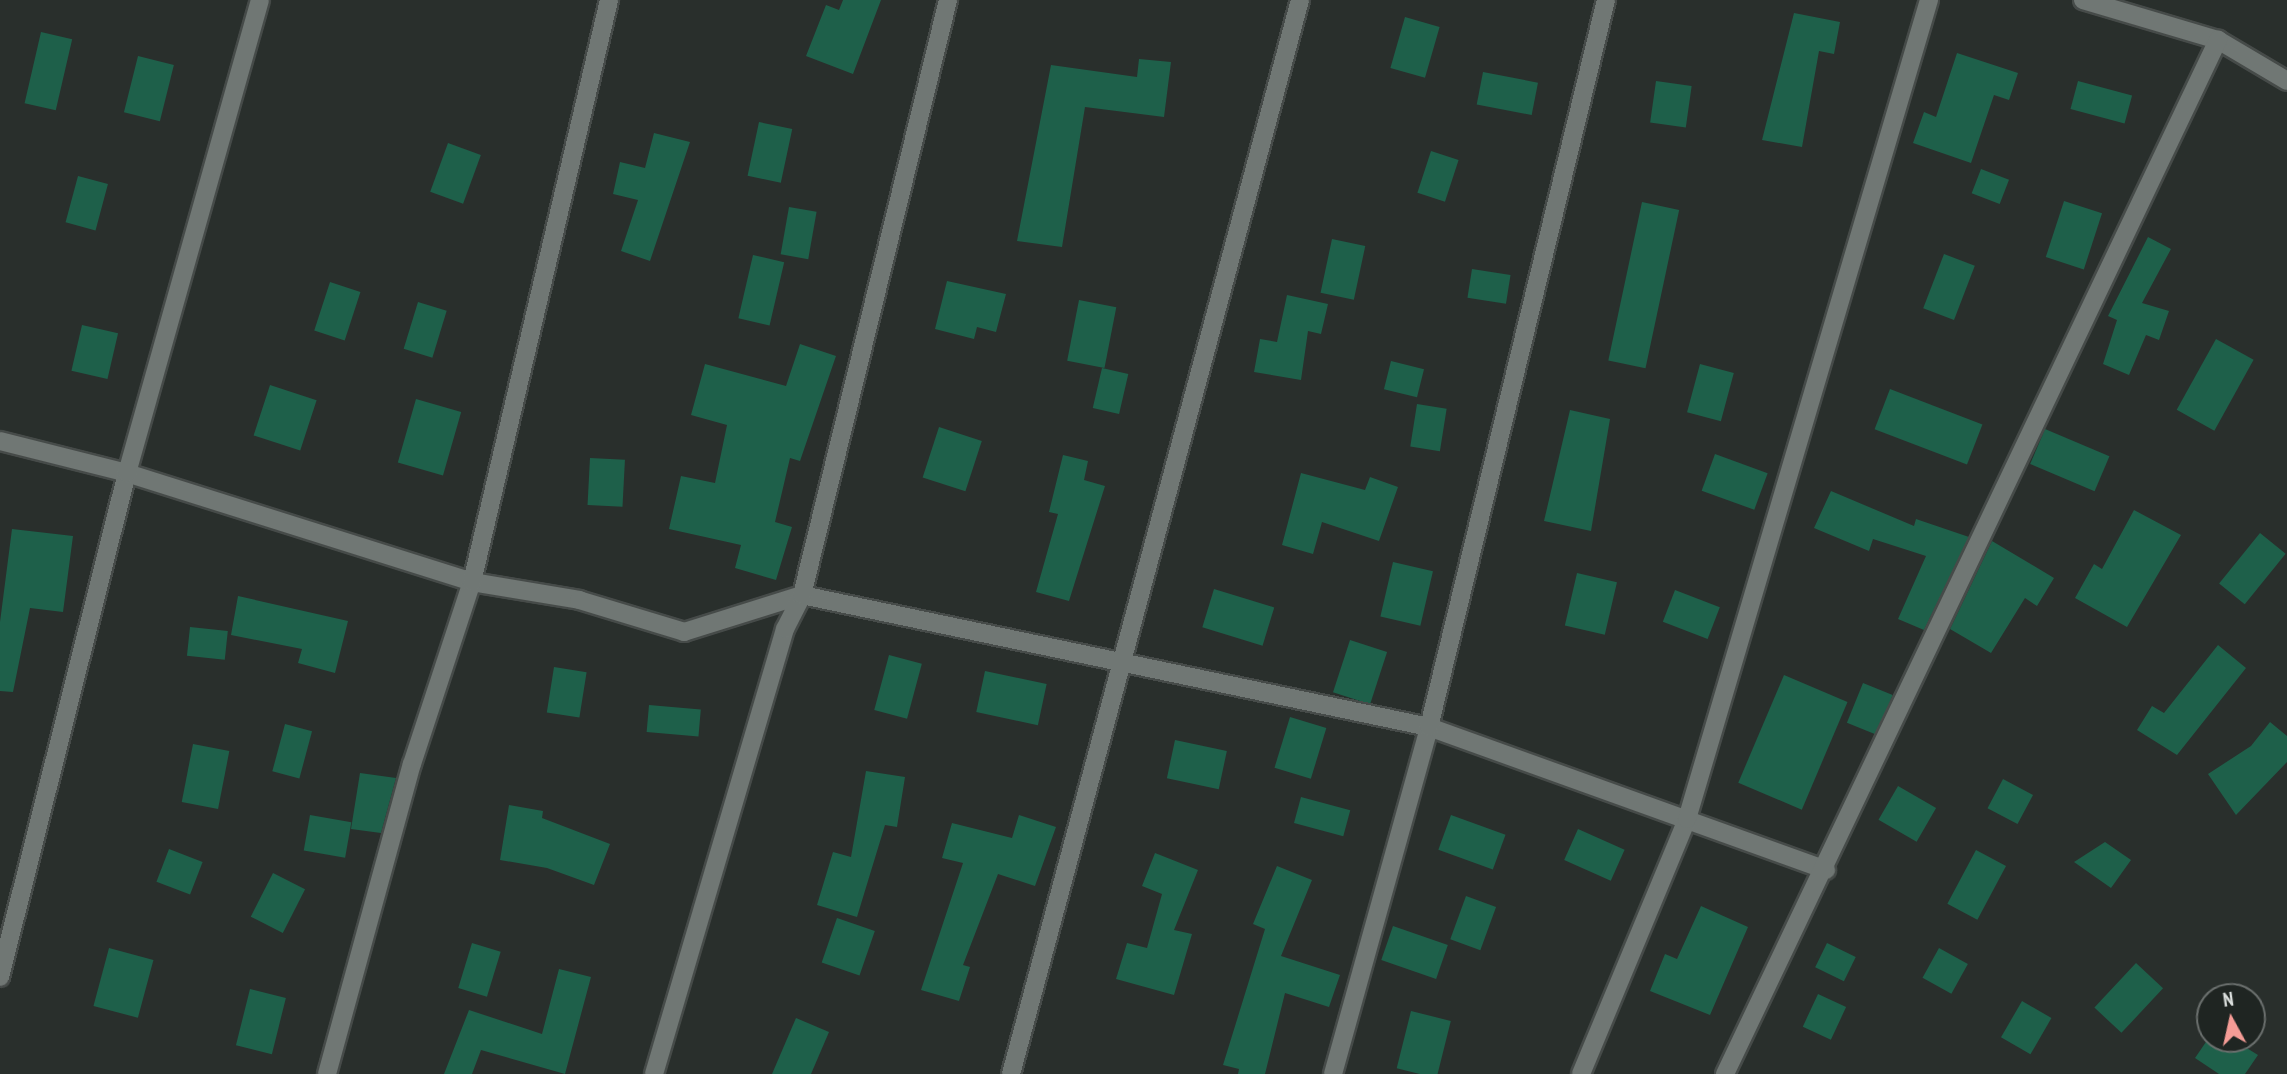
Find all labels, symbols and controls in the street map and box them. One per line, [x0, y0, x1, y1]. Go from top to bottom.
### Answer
north arrow [2196, 983, 2266, 1053]
text: N [2222, 987, 2235, 1012]

